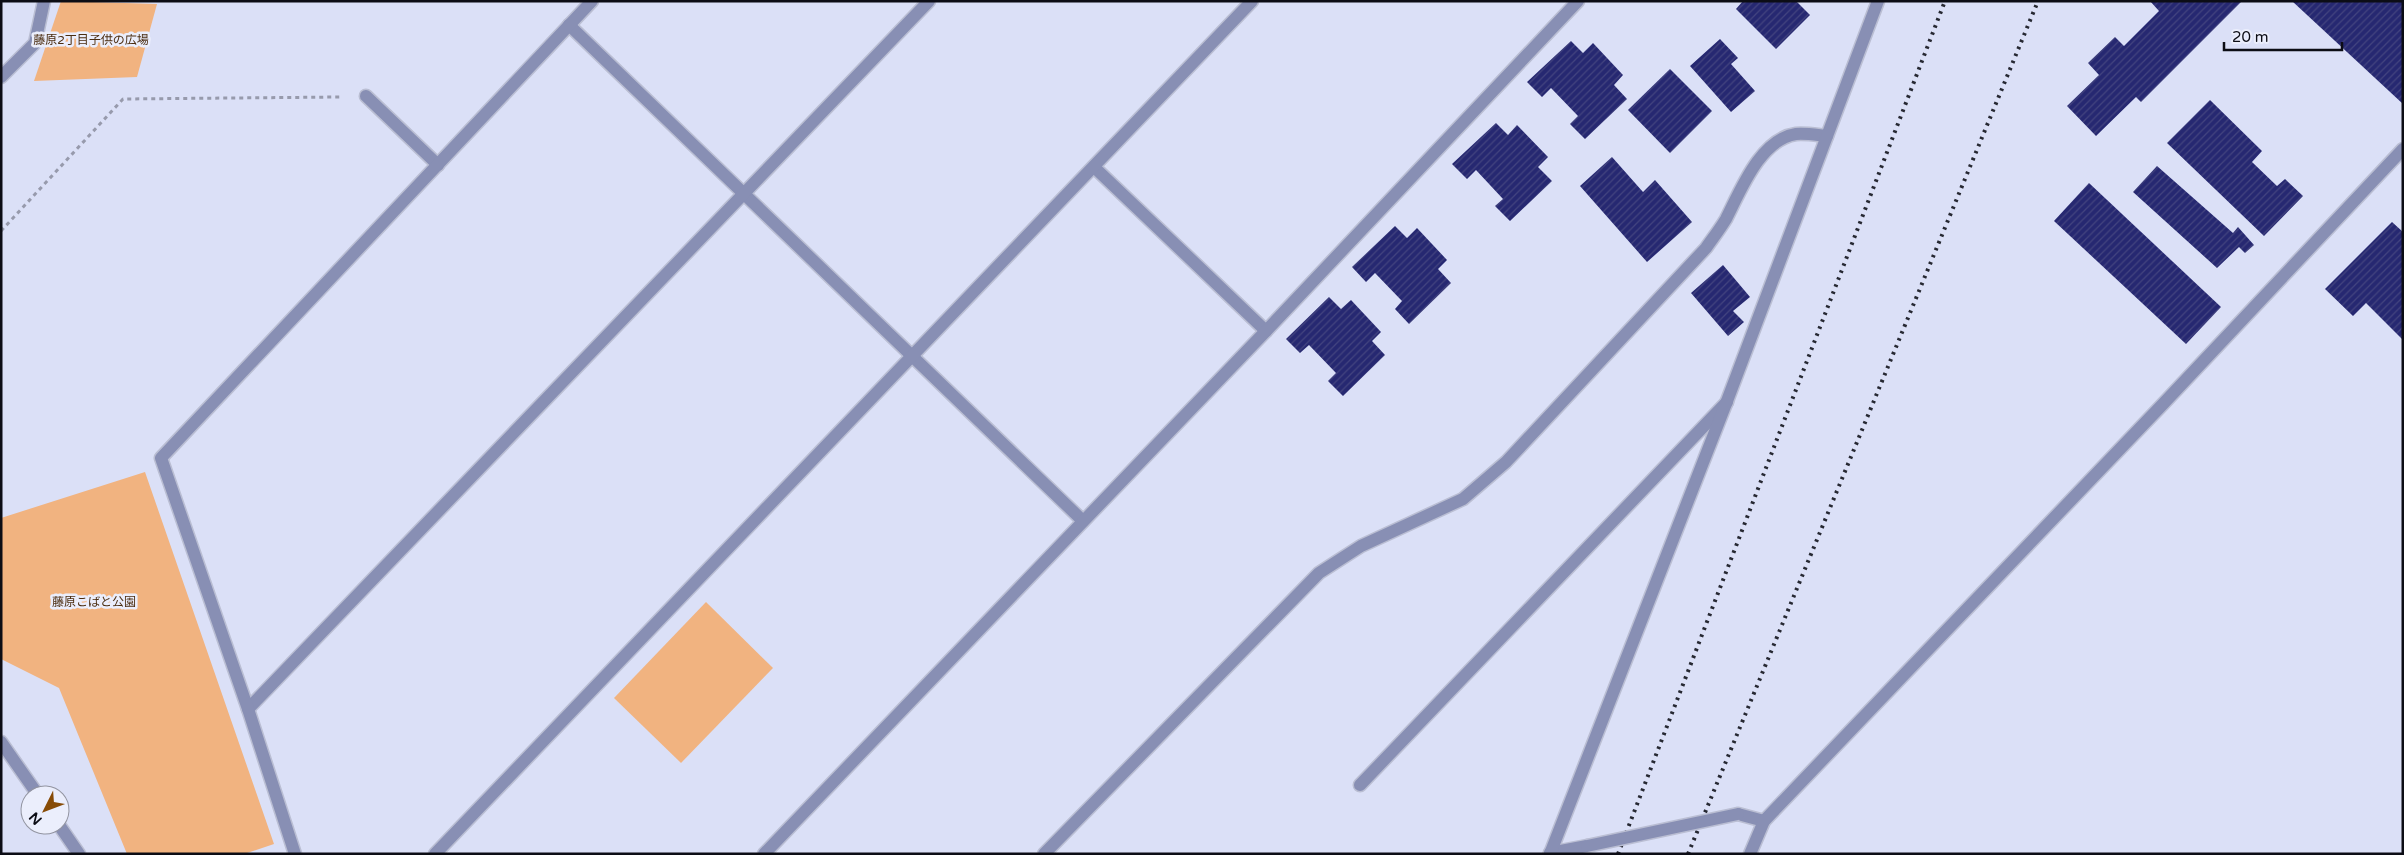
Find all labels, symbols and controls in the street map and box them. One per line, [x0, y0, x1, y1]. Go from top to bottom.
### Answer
scale bar [2224, 20, 2342, 52]
text: 20 m [2232, 28, 2269, 46]
park label: 藤原2丁目子供の広場 [33, 33, 149, 47]
park label: 藤原こばと公園 [52, 595, 136, 609]
north arrow [20, 785, 70, 835]
text: N [26, 808, 46, 828]

